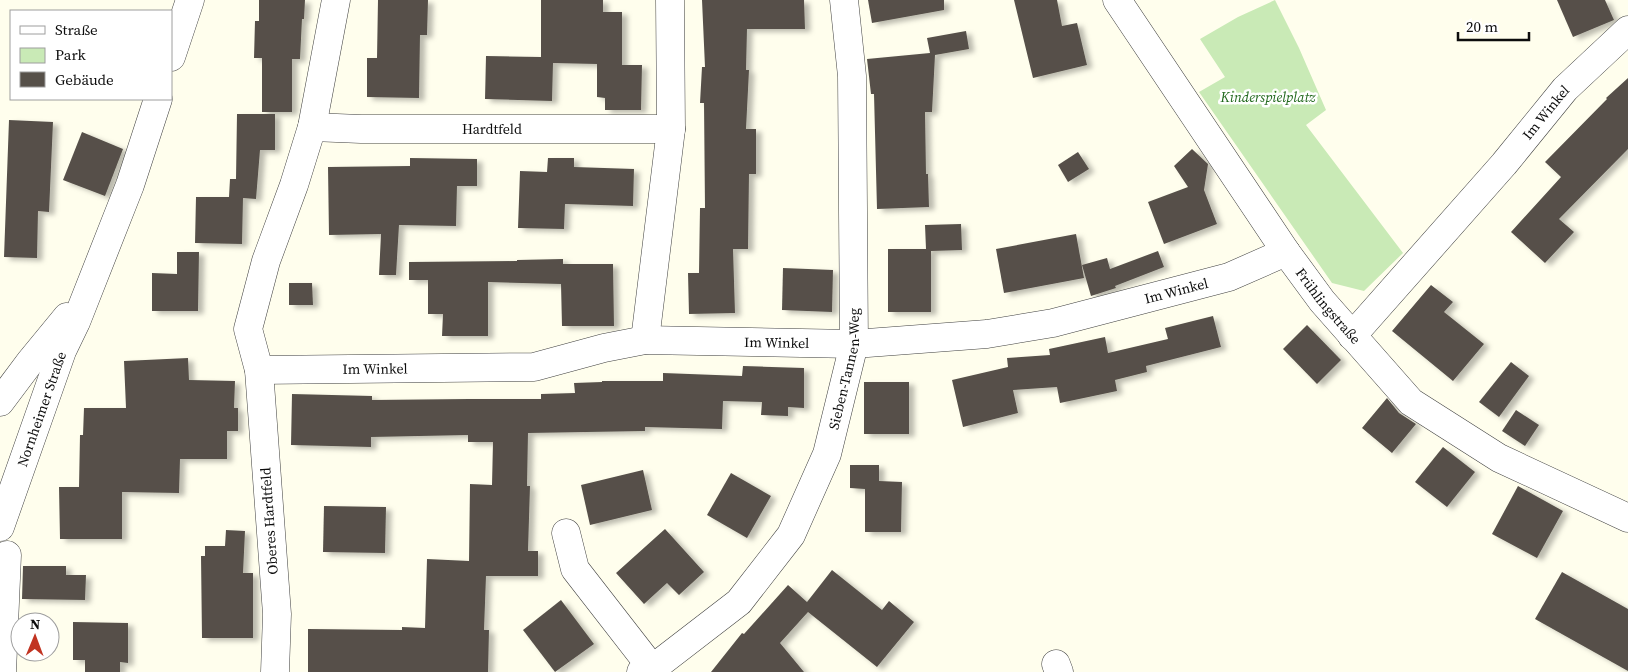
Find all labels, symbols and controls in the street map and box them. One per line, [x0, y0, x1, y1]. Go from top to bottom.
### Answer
legend [10, 10, 172, 100]
scale bar [1458, 10, 1529, 42]
text: 20 m [1466, 16, 1498, 37]
text: Straße [55, 19, 98, 40]
text: Park [55, 44, 87, 65]
text: Gebäude [55, 69, 114, 90]
street label: Im Winkel [1518, 80, 1574, 144]
park label: Kinderspielplatz [1220, 87, 1316, 107]
street label: Hardtfeld [462, 119, 522, 139]
street label: Frühlingstraße [1291, 264, 1366, 349]
street label: Im Winkel [1142, 273, 1210, 309]
street label: Sieben-Tannen-Weg [823, 308, 864, 432]
street label: Im Winkel [744, 332, 809, 353]
street label: Nornheimer Straße [12, 349, 71, 469]
street label: Im Winkel [342, 358, 408, 379]
street label: Oberes Hardtfeld [255, 467, 283, 575]
north arrow [10, 612, 60, 662]
text: N [30, 614, 41, 634]

